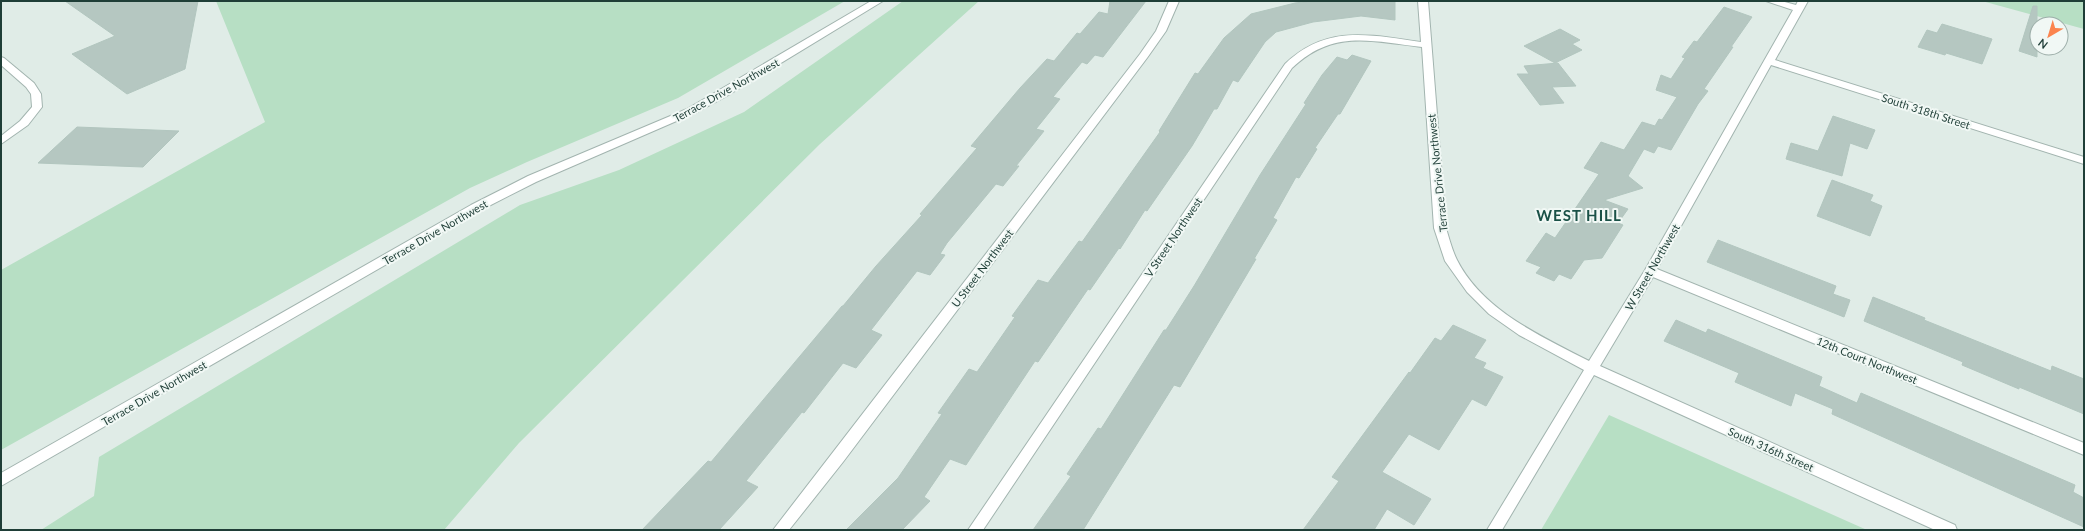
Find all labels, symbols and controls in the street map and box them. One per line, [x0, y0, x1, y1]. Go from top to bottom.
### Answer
north arrow [2029, 16, 2069, 56]
text: N [2035, 37, 2050, 52]
street label: Terrace Drive Northwest [671, 56, 781, 124]
street label: South 318th Street [1880, 91, 1972, 131]
street label: Terrace Drive Northwest [1424, 113, 1450, 233]
street label: V Street Northwest [1142, 195, 1204, 279]
street label: Terrace Drive Northwest [380, 197, 490, 267]
district label: WEST HILL [1536, 206, 1622, 224]
street label: W Street Northwest [1622, 222, 1682, 312]
street label: U Street Northwest [948, 226, 1016, 310]
street label: 12th Court Northwest [1815, 334, 1919, 386]
street label: Terrace Drive Northwest [99, 358, 209, 428]
street label: South 316th Street [1726, 424, 1816, 474]

